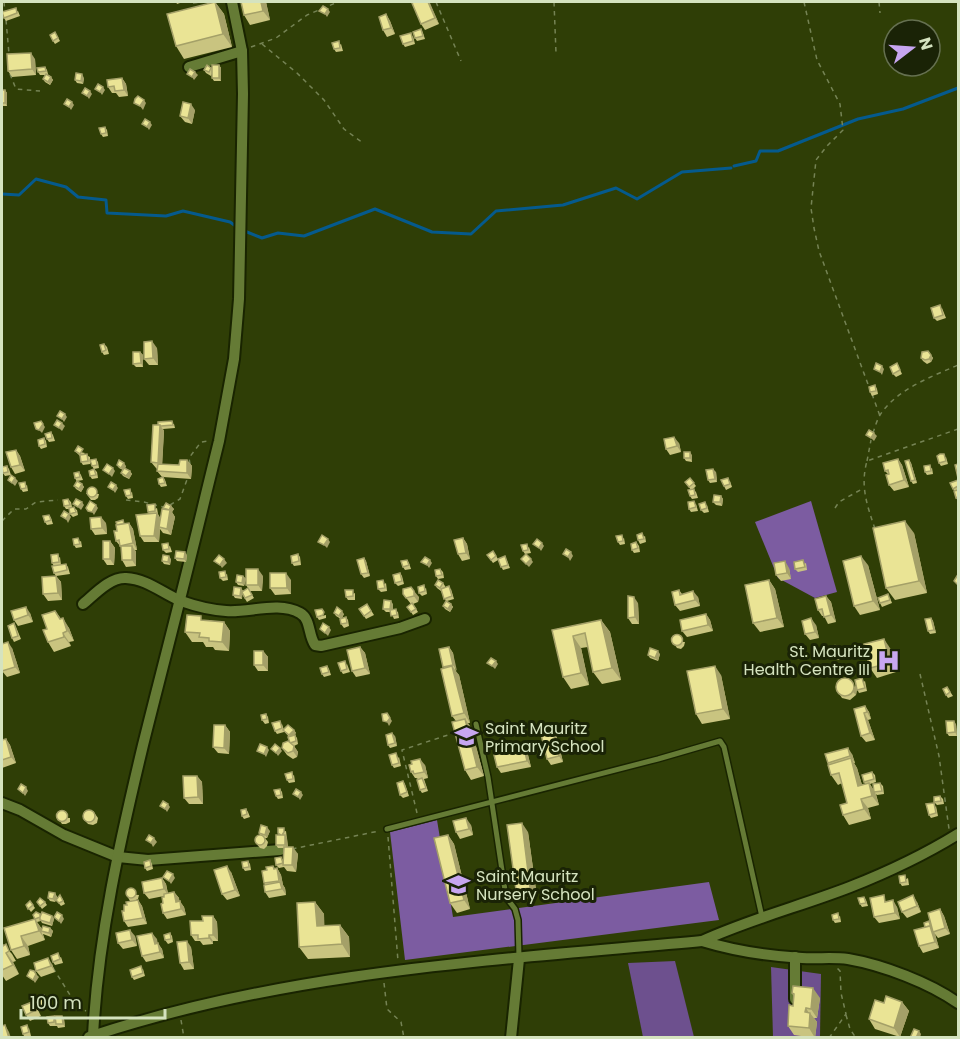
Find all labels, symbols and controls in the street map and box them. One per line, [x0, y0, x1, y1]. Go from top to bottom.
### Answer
north arrow [882, 18, 942, 78]
text: N [913, 35, 939, 53]
place label: St. Mauritz Health Centre III [744, 640, 870, 681]
hospital icon: St. Mauritz Health Centre III [875, 647, 901, 673]
place label: Saint Mauritz Primary School [485, 717, 604, 758]
school or university icon: Saint Mauritz Primary School [454, 724, 480, 750]
place label: Saint Mauritz Nursery School [476, 865, 595, 906]
school or university icon: Saint Mauritz Nursery School [445, 872, 471, 898]
scale bar [21, 982, 165, 1020]
text: 100 m [30, 990, 82, 1015]

